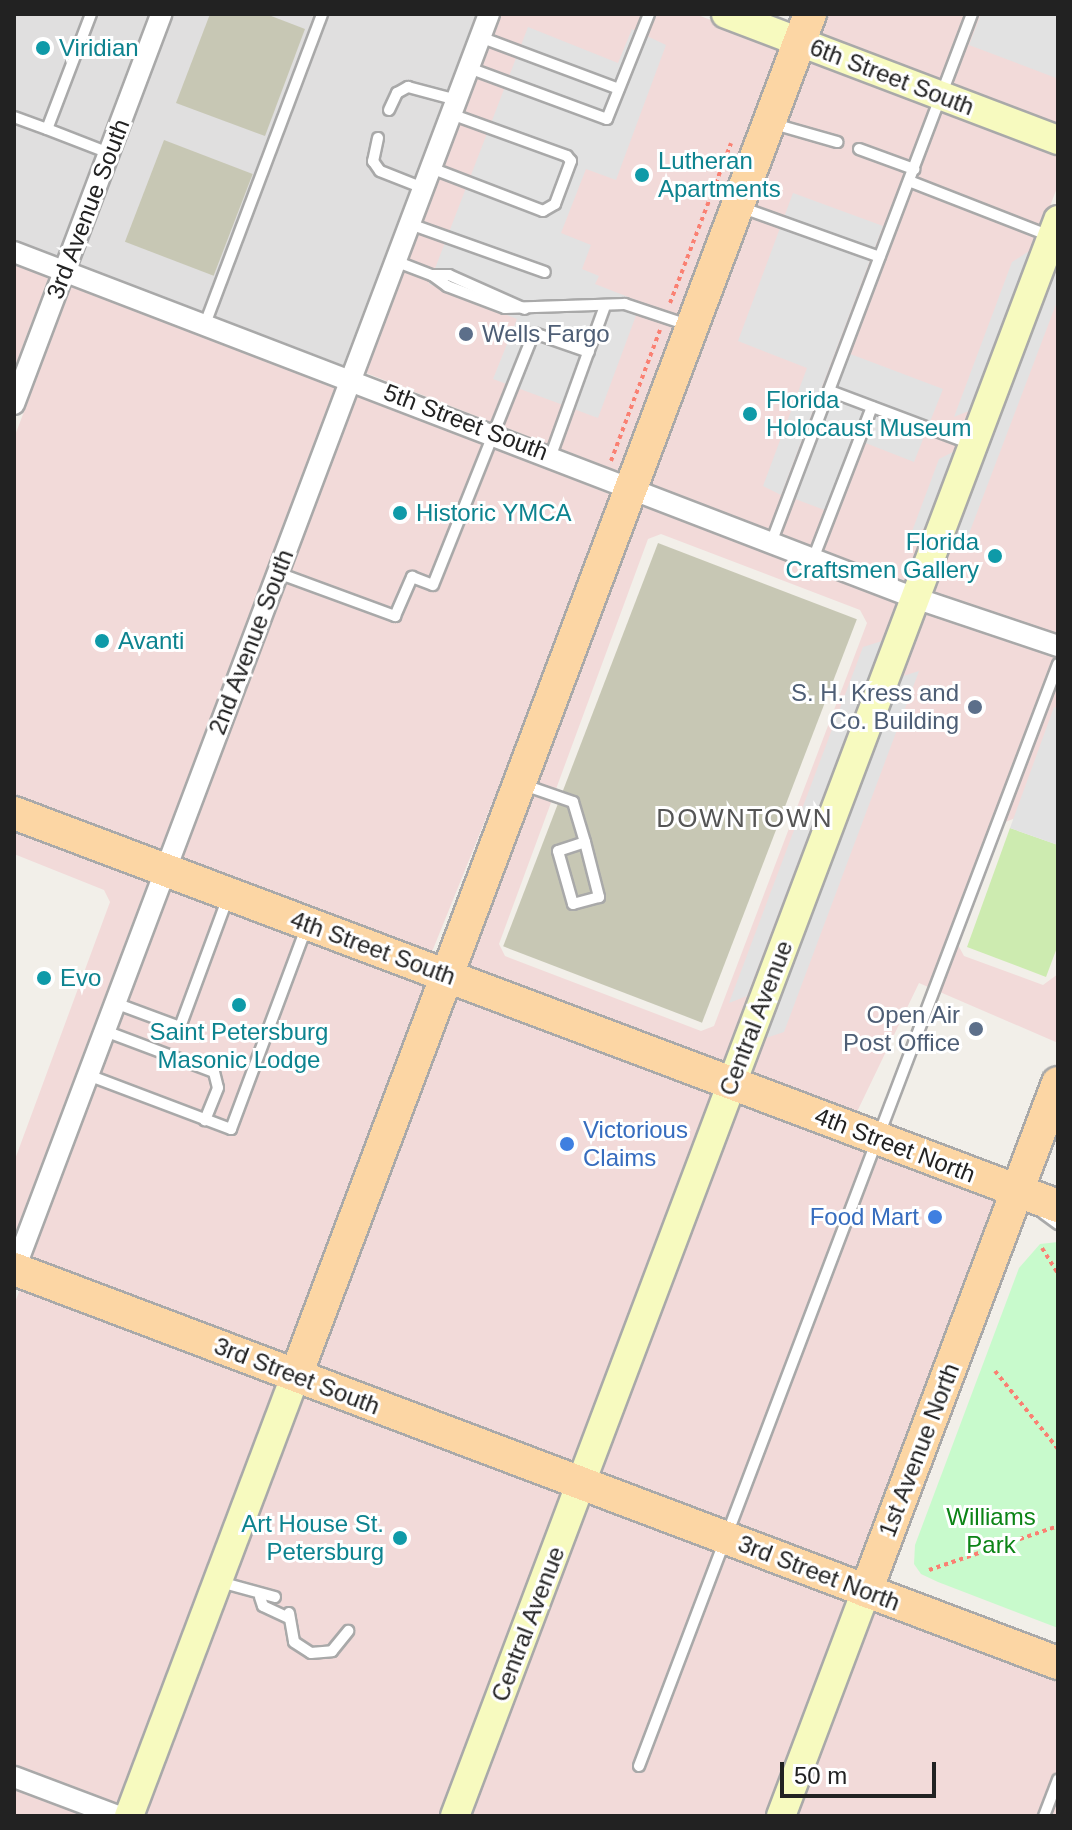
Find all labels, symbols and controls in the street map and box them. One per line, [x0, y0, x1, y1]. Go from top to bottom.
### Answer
street label: 6th Street South [806, 32, 978, 122]
place label: Viridian [59, 34, 139, 62]
marker: Viridian [34, 39, 52, 57]
street label: 3rd Avenue South [40, 114, 136, 304]
place label: Lutheran Apartments [658, 147, 781, 203]
marker: Lutheran Apartments [633, 166, 651, 184]
place label: Wells Fargo [482, 320, 610, 348]
marker: Wells Fargo [457, 325, 475, 343]
street label: 5th Street South [380, 377, 552, 467]
place label: Florida Holocaust Museum [766, 386, 971, 442]
marker: Florida Holocaust Museum [741, 405, 759, 423]
place label: Historic YMCA [416, 499, 572, 527]
marker: Historic YMCA [391, 504, 409, 522]
place label: Florida Craftsmen Gallery [786, 528, 979, 584]
street label: 2nd Avenue South [202, 545, 300, 739]
marker: Florida Craftsmen Gallery [986, 547, 1004, 565]
place label: Avanti [118, 627, 184, 655]
marker: Avanti [93, 632, 111, 650]
place label: S. H. Kress and Co. Building [791, 679, 959, 735]
marker: S. H. Kress and Co. Building [966, 698, 984, 716]
district label: DOWNTOWN [656, 803, 834, 835]
street label: 4th Street South [287, 905, 459, 991]
street label: Central Avenue [713, 936, 799, 1100]
place label: Evo [60, 964, 101, 992]
marker: Evo [35, 969, 53, 987]
marker: Saint Petersburg Masonic Lodge [230, 996, 248, 1014]
place label: Open Air Post Office [843, 1001, 960, 1057]
place label: Saint Petersburg Masonic Lodge [150, 1018, 328, 1074]
marker: Open Air Post Office [967, 1020, 985, 1038]
street label: 4th Street North [811, 1101, 979, 1189]
place label: Victorious Claims [583, 1116, 688, 1172]
marker: Victorious Claims [558, 1135, 576, 1153]
place label: Food Mart [810, 1203, 919, 1231]
marker: Food Mart [926, 1208, 944, 1226]
street label: 3rd Street South [210, 1331, 384, 1421]
street label: 1st Avenue North [872, 1358, 966, 1542]
park label: Williams Park [946, 1503, 1036, 1559]
place label: Art House St. Petersburg [241, 1510, 384, 1566]
marker: Art House St. Petersburg [391, 1529, 409, 1547]
street label: 3rd Street North [734, 1529, 904, 1617]
street label: Central Avenue [485, 1542, 571, 1706]
scale bar [784, 1746, 940, 1796]
text: 50 m [794, 1762, 847, 1789]

